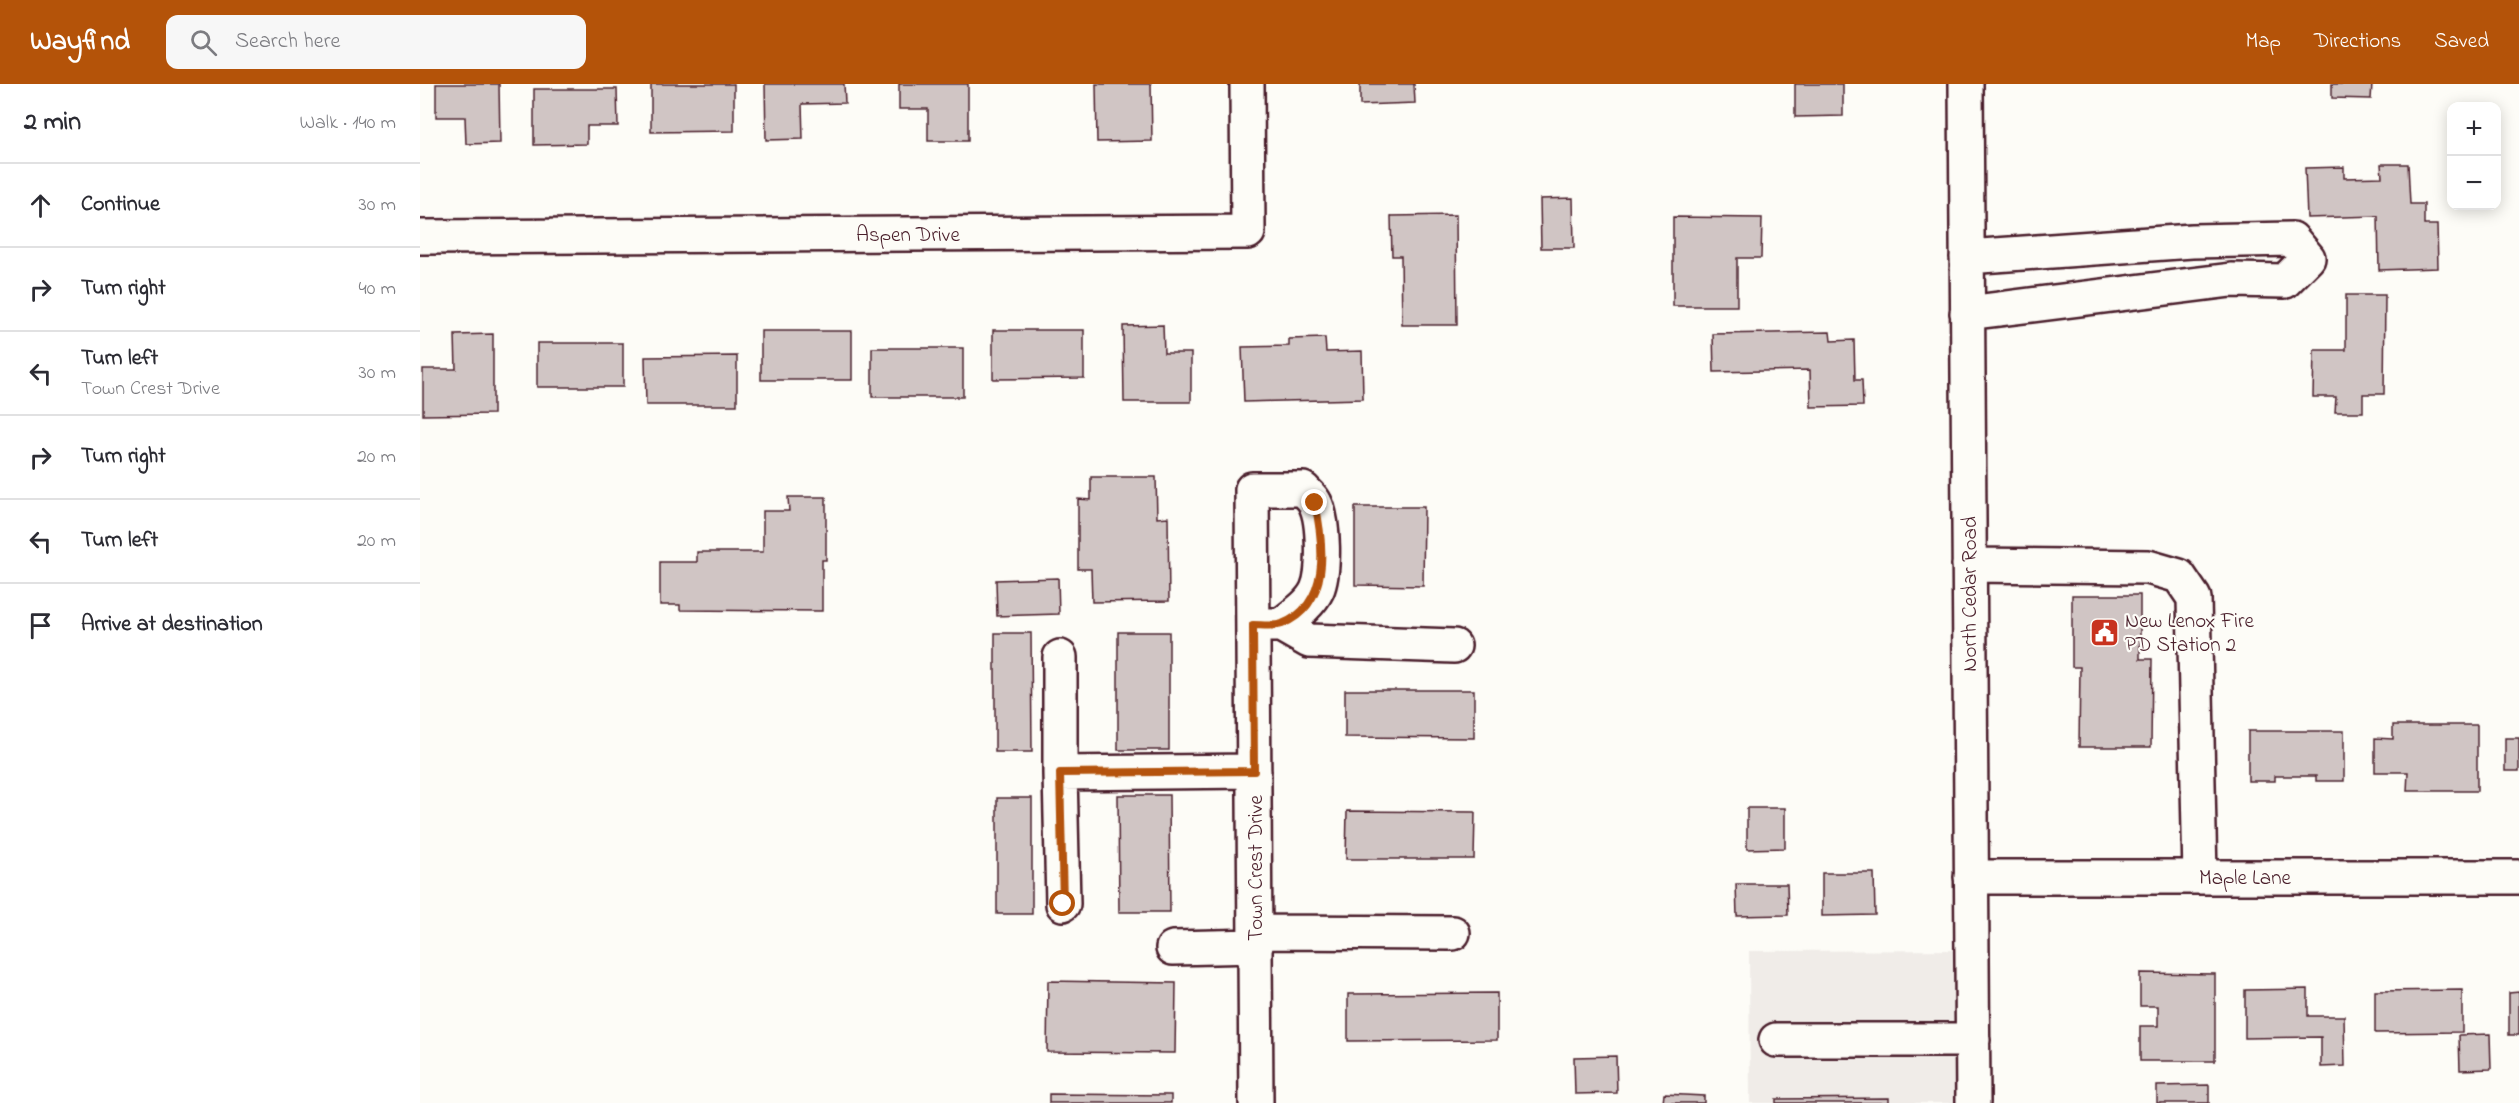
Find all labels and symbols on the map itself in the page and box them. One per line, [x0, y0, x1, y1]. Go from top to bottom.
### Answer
street label: Aspen Drive [856, 221, 961, 251]
route end [1301, 489, 1327, 515]
street label: North Cedar Road [1956, 516, 1986, 672]
place label: New Lenox Fire PD Station 2 [2125, 607, 2255, 661]
public building icon: New Lenox Fire PD Station 2 [2088, 616, 2120, 648]
street label: Town Crest Drive [1242, 795, 1272, 941]
street label: Maple Lane [2199, 864, 2292, 894]
route start [1049, 890, 1075, 916]

